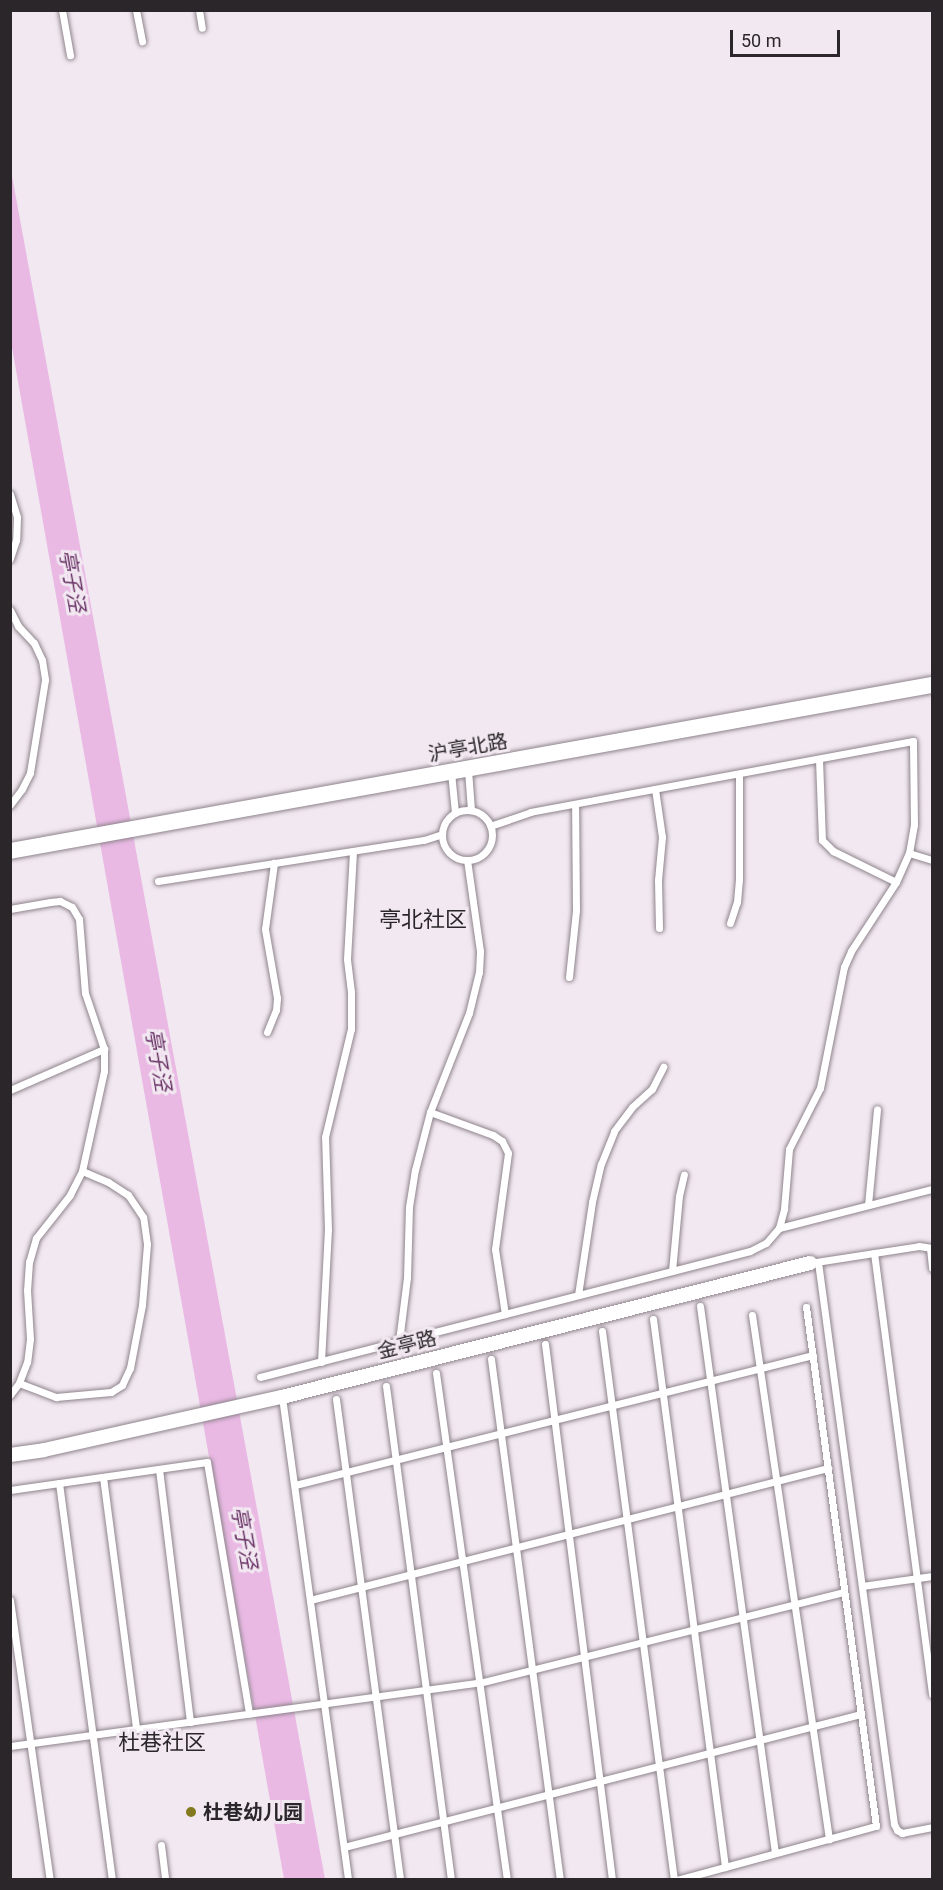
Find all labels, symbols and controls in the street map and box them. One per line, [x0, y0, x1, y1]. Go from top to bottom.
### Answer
scale bar [733, 18, 842, 56]
text: 50 m [741, 30, 781, 51]
water label: 亭子泾 [54, 548, 90, 614]
street label: 沪亭北路 [427, 729, 509, 767]
district label: 亭北社区 [379, 907, 467, 933]
water label: 亭子泾 [140, 1027, 176, 1093]
street label: 金亭路 [375, 1326, 439, 1364]
water label: 亭子泾 [226, 1505, 262, 1571]
district label: 杜巷社区 [118, 1730, 206, 1756]
place label: 杜巷幼儿园 [203, 1800, 303, 1824]
marker: 杜巷幼儿园 [184, 1805, 198, 1819]

